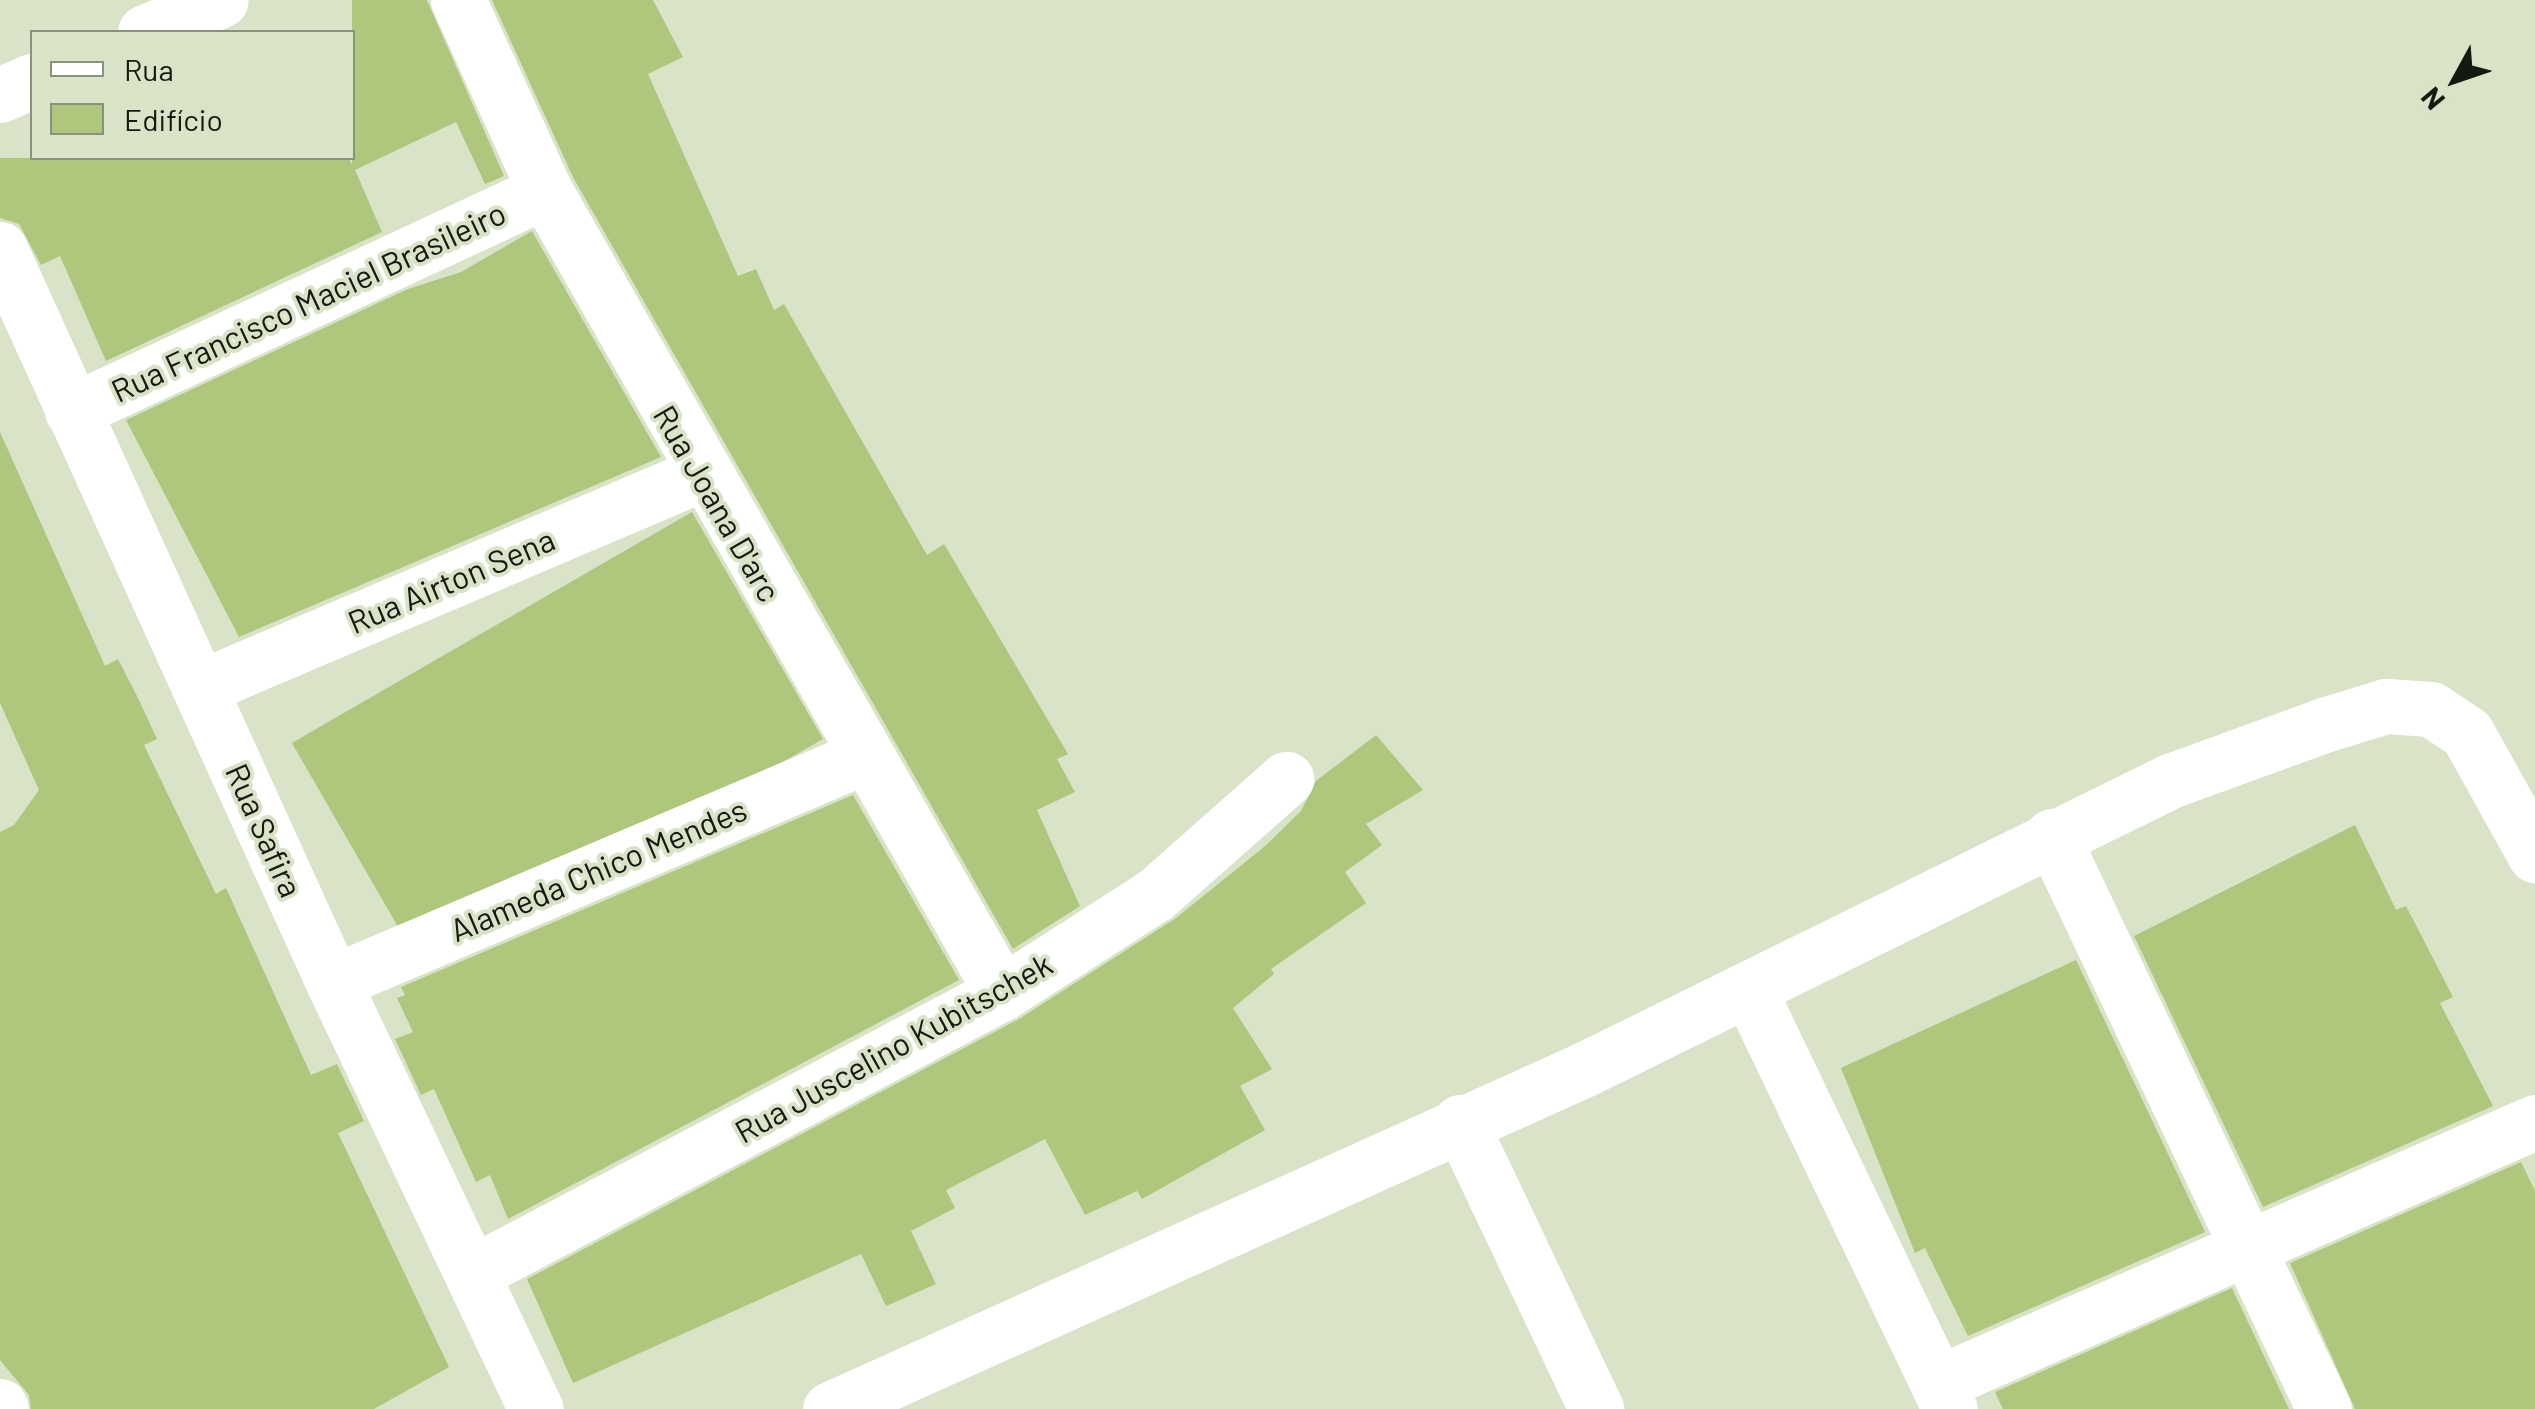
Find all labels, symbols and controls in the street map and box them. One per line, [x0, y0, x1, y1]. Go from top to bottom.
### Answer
legend [30, 30, 355, 160]
north arrow [2405, 30, 2505, 130]
text: Rua [124, 51, 174, 87]
text: N [2413, 81, 2451, 117]
text: Edifício [124, 101, 223, 137]
street label: Rua Francisco Maciel Brasileiro [105, 193, 511, 409]
street label: Rua Joana D'arc [646, 398, 790, 608]
street label: Rua Airton Sena [342, 519, 560, 641]
street label: Rua Safira [219, 757, 311, 903]
street label: Alameda Chico Mendes [444, 789, 752, 949]
street label: Rua Juscelino Kubitschek [728, 944, 1058, 1150]

